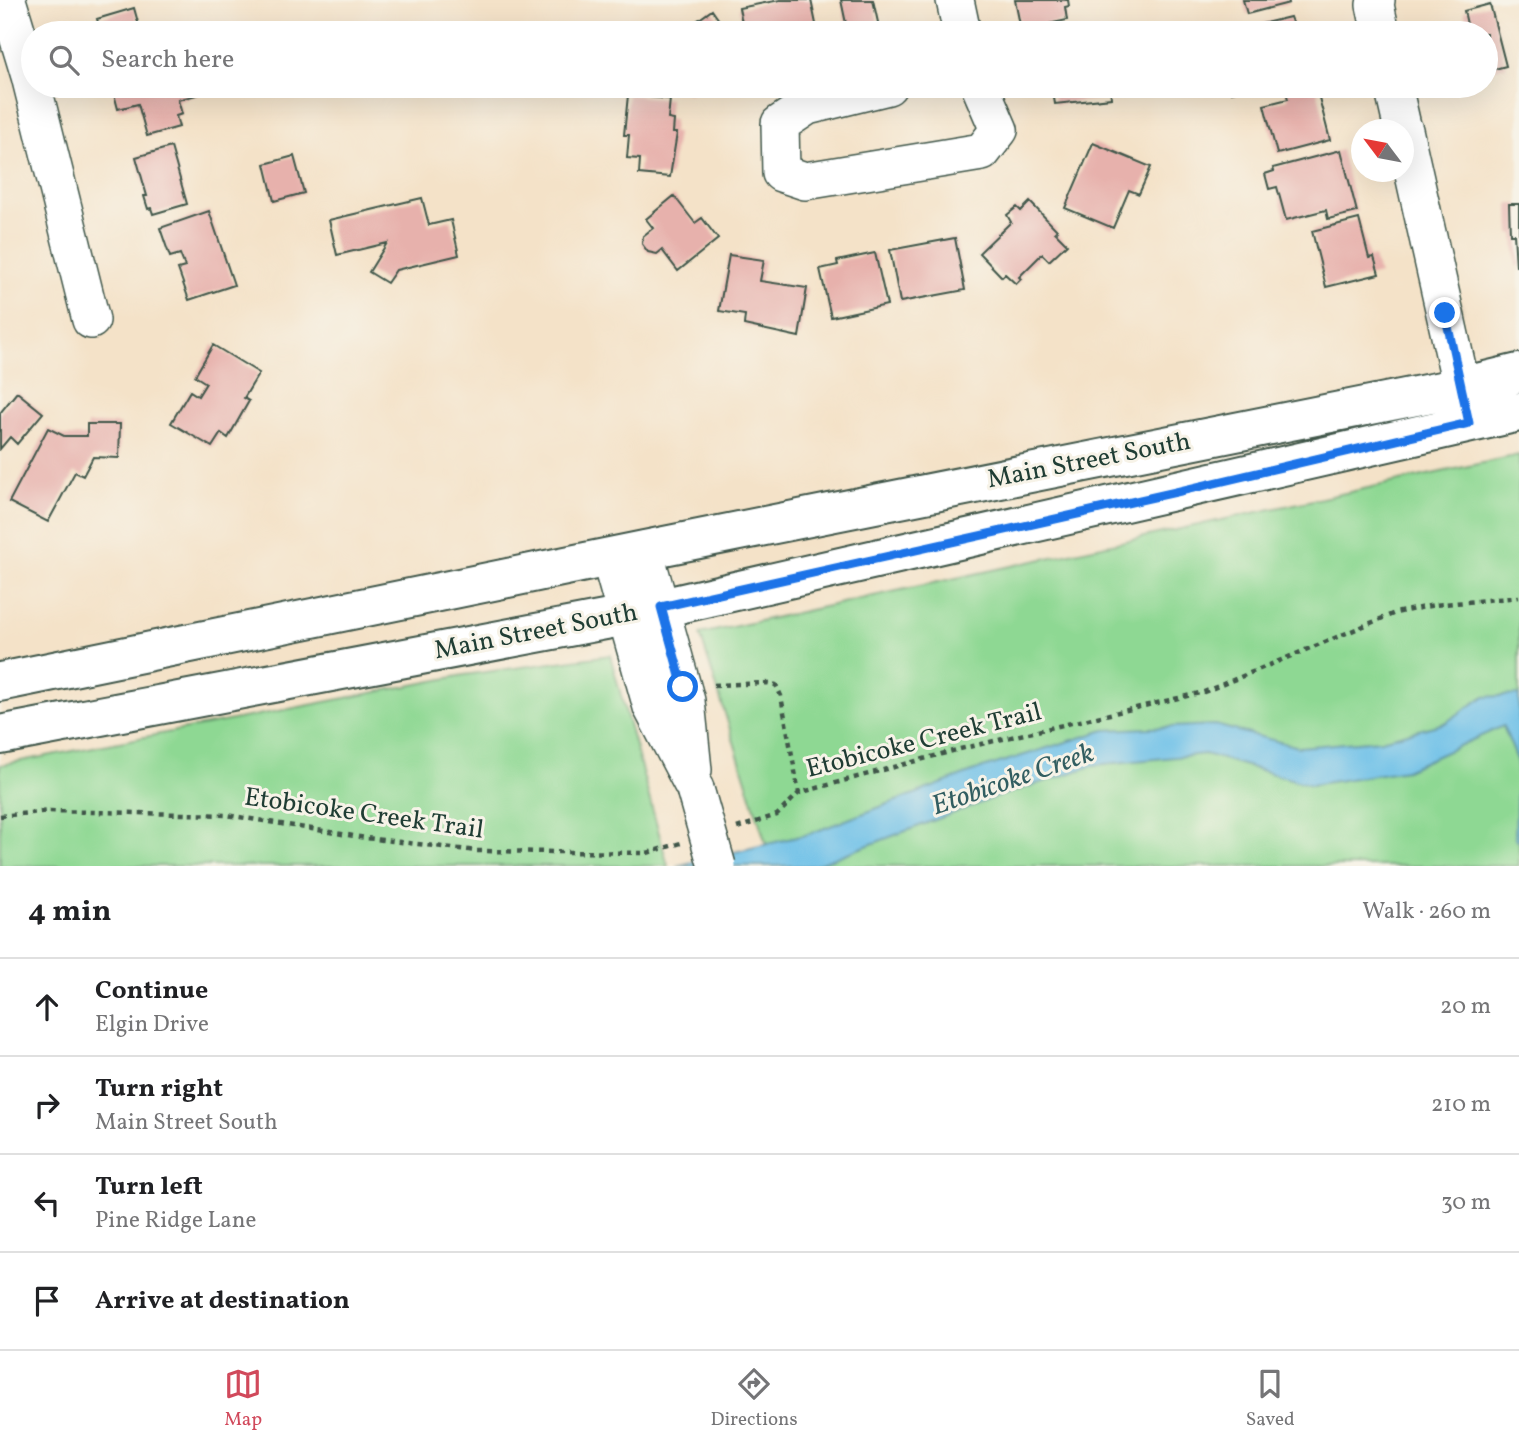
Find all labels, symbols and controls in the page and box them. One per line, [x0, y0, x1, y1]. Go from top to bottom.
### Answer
search box [21, 21, 1498, 98]
icon: search [45, 41, 83, 79]
text: Search here [101, 42, 234, 78]
north arrow [1351, 119, 1414, 182]
route end [1429, 297, 1460, 328]
street label: Main Street South [984, 424, 1194, 498]
street label: Main Street South [431, 595, 641, 669]
route start [667, 671, 698, 702]
street label: Etobicoke Creek Trail [803, 697, 1045, 785]
water label: Etobicoke Creek [927, 737, 1099, 823]
street label: Etobicoke Creek Trail [242, 779, 486, 849]
text: 4 min [28, 891, 112, 933]
text: Walk · 260 m [1362, 896, 1491, 928]
text: Continue [95, 973, 208, 1009]
icon: ahead [28, 988, 66, 1026]
text: 20 m [1440, 991, 1491, 1023]
text: Elgin Drive [95, 1009, 209, 1041]
text: Turn right [95, 1071, 223, 1107]
icon: right [28, 1086, 66, 1124]
text: 210 m [1431, 1089, 1491, 1121]
text: Main Street South [95, 1107, 278, 1139]
text: Turn left [95, 1169, 203, 1205]
icon: left [28, 1184, 66, 1222]
text: 30 m [1441, 1187, 1491, 1219]
text: Pine Ridge Lane [95, 1205, 256, 1237]
icon: arrive [28, 1282, 66, 1320]
text: Arrive at destination [95, 1283, 350, 1319]
tab: Map [224, 1365, 262, 1433]
tab: Directions [711, 1365, 798, 1433]
tab: Saved [1246, 1365, 1295, 1433]

